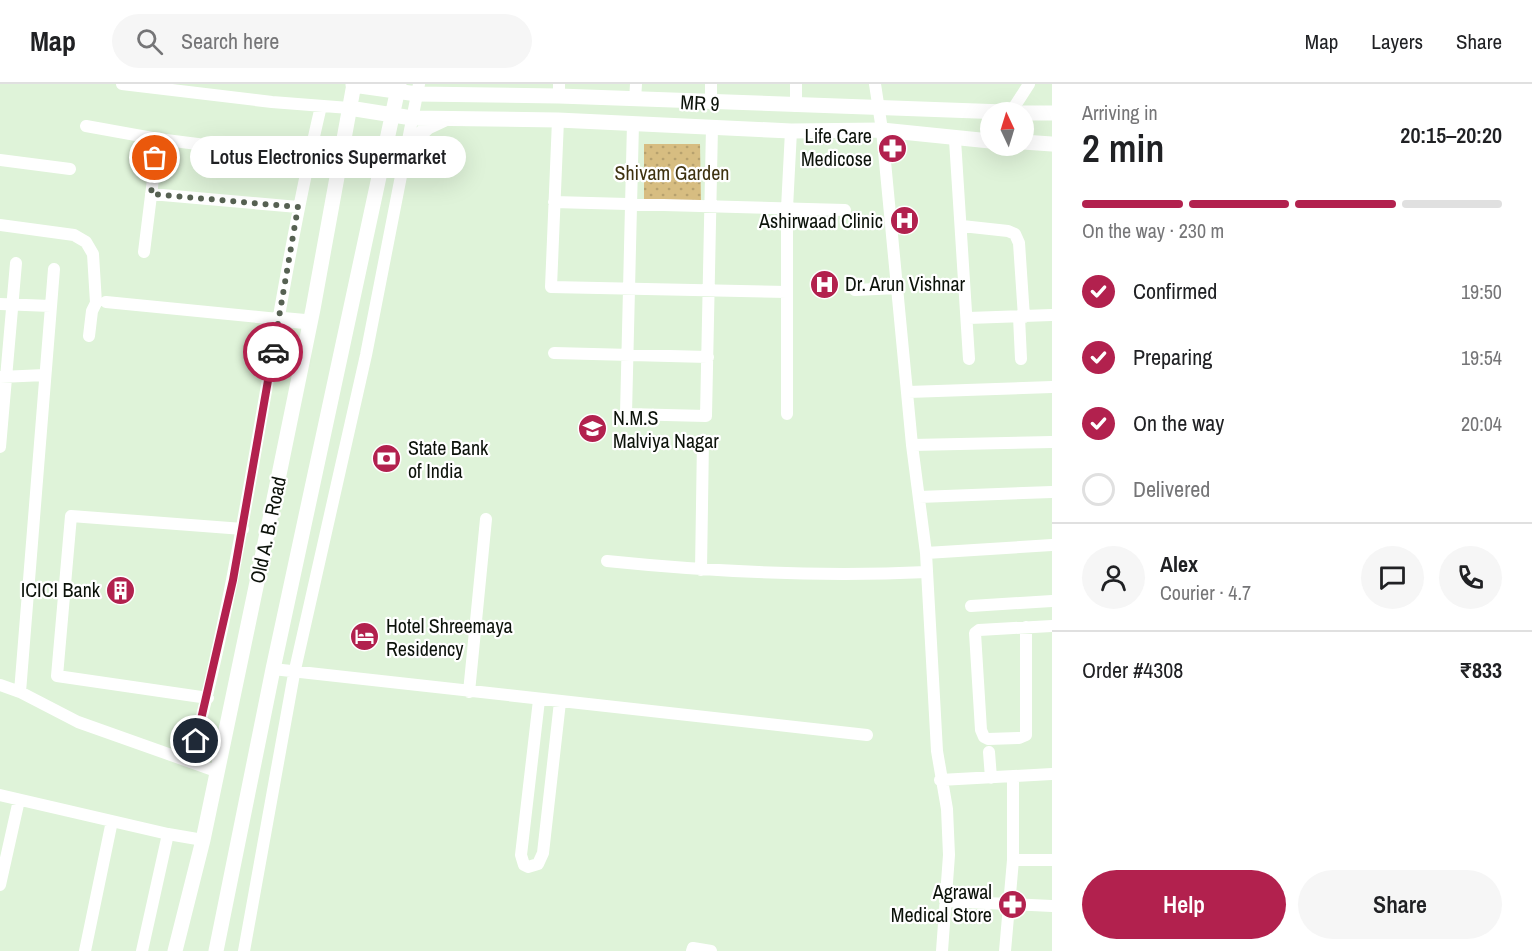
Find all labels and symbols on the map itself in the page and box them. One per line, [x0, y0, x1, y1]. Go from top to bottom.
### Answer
street label: MR 9 [680, 88, 720, 117]
north arrow [980, 102, 1034, 156]
place label: Life Care Medicose [801, 122, 872, 172]
pin [129, 132, 180, 183]
pharmacy icon: Life Care Medicose [877, 132, 909, 164]
callout: Lotus Electronics Supermarket [191, 137, 467, 179]
park label: Shivam Garden [615, 159, 729, 186]
hospital icon: Ashirwaad Clinic [888, 205, 920, 237]
place label: Ashirwaad Clinic [758, 207, 883, 234]
hospital icon: Dr. Arun Vishnar [808, 268, 840, 300]
place label: Dr. Arun Vishnar [845, 270, 966, 297]
courier [243, 322, 303, 382]
place label: N.M.S Malviya Nagar [613, 404, 719, 454]
school or university icon: N.M.S Malviya Nagar [576, 413, 608, 445]
place label: State Bank of India [408, 434, 489, 484]
bank icon: State Bank of India [371, 443, 403, 475]
street label: Old A. B. Road [243, 474, 292, 586]
building icon: ICICI Bank [105, 574, 137, 606]
place label: ICICI Bank [21, 576, 101, 603]
place label: Hotel Shreemaya Residency [386, 612, 513, 662]
hotel icon: Hotel Shreemaya Residency [349, 621, 381, 653]
pin [170, 715, 221, 766]
place label: Agrawal Medical Store [891, 878, 992, 928]
pharmacy icon: Agrawal Medical Store [997, 888, 1029, 920]

